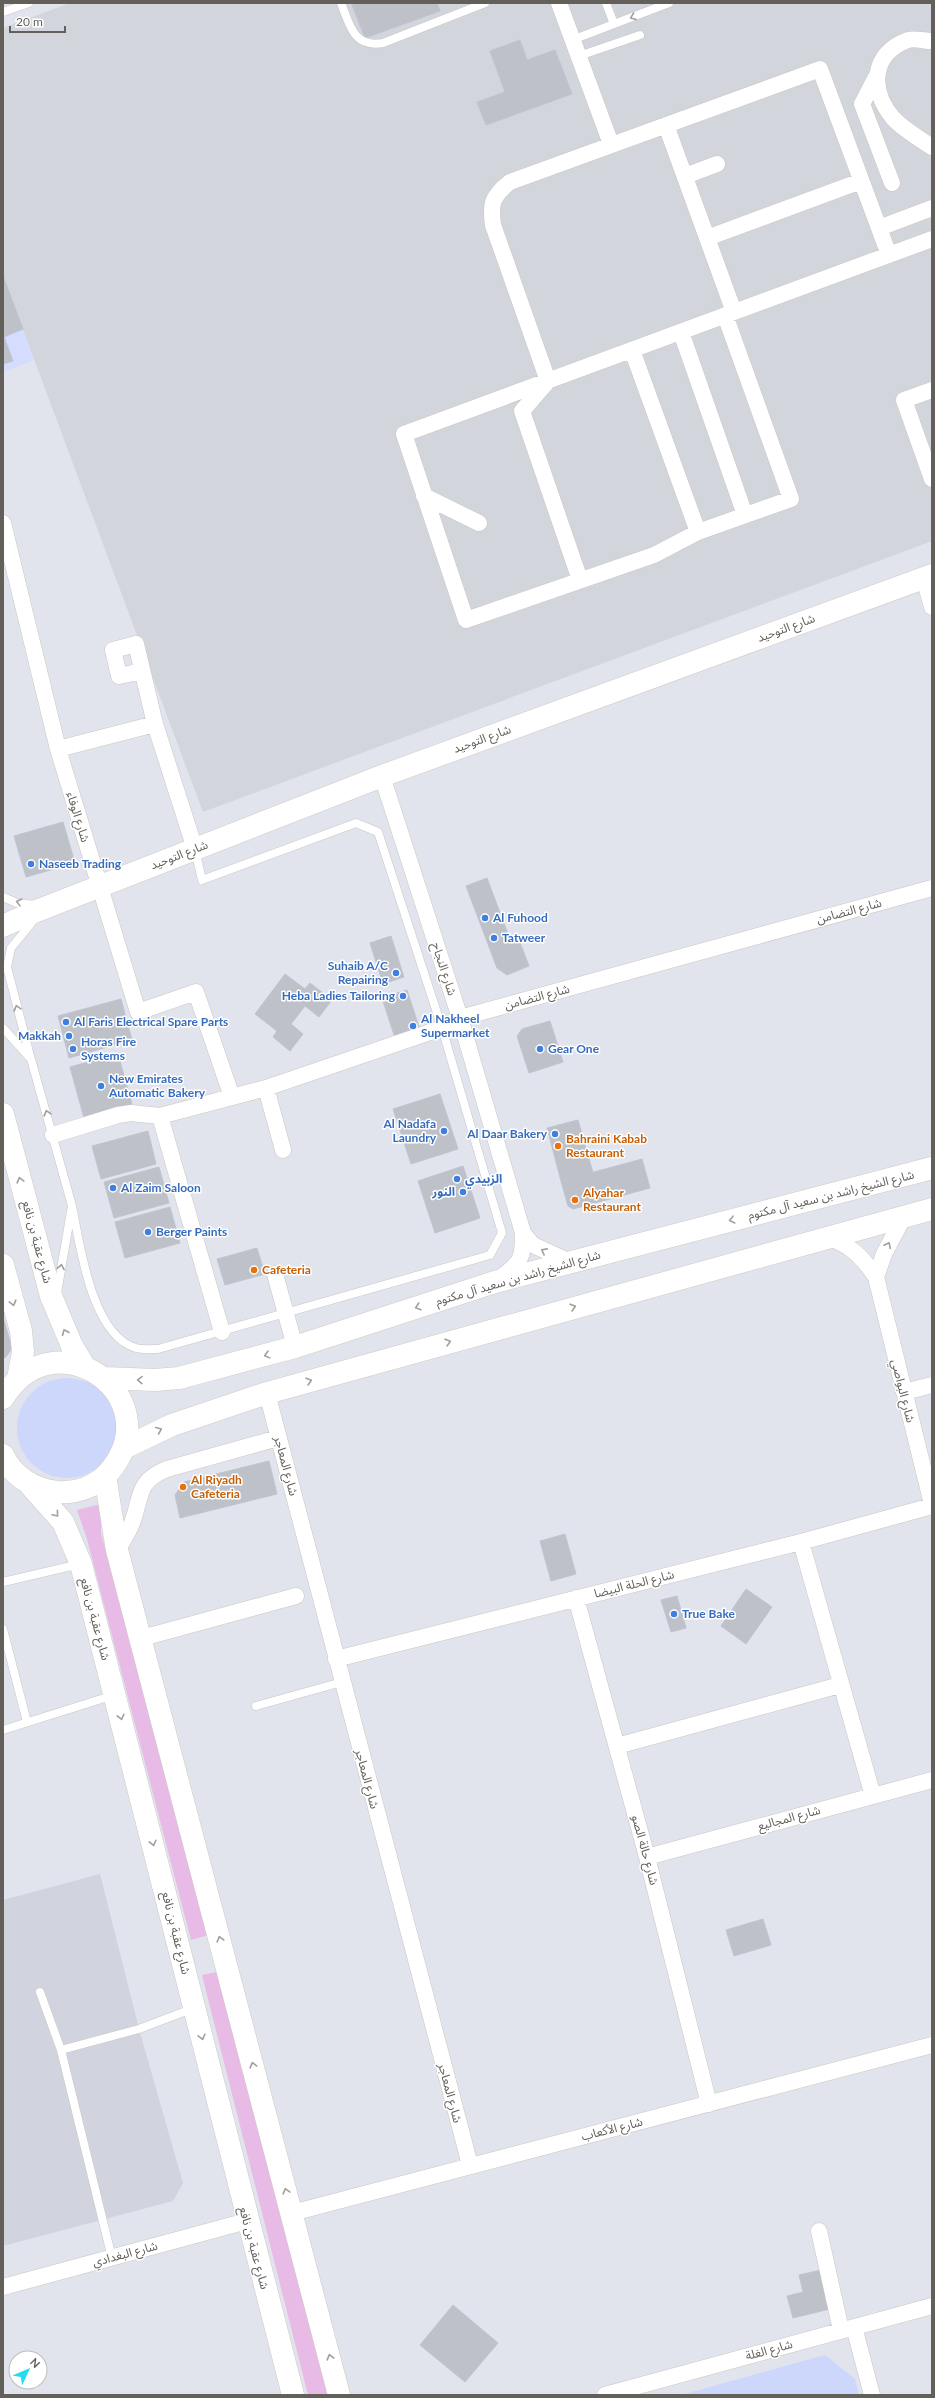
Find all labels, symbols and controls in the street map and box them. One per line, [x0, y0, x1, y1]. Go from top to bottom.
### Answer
scale bar [10, 8, 65, 34]
one-way arrow [629, 12, 636, 20]
text: 20 m [16, 14, 43, 29]
street label: شارع التوحيد [755, 610, 818, 647]
street label: شارع التوحيد [451, 721, 514, 758]
street label: شارع الوفاء [62, 790, 93, 844]
street label: شارع التوحيد [148, 837, 210, 874]
place label: Naseeb Trading [39, 856, 122, 871]
marker: Naseeb Trading [26, 859, 36, 869]
street label: شارع التضامن [815, 895, 884, 928]
one-way arrow [15, 899, 22, 907]
place label: Al Fuhood [492, 910, 548, 925]
marker: Al Fuhood [480, 913, 490, 923]
place label: Tatweer [502, 930, 546, 945]
marker: Tatweer [489, 933, 499, 943]
street label: شارع النجاح [427, 940, 460, 998]
place label: Suhaib A/C Repairing [328, 958, 389, 987]
marker: Suhaib A/C Repairing [391, 968, 401, 978]
street label: شارع التضامن [503, 981, 572, 1014]
place label: Heba Ladies Tailoring [282, 988, 396, 1003]
marker: Heba Ladies Tailoring [398, 991, 408, 1001]
one-way arrow [13, 1005, 22, 1012]
place label: Al Nakheel Supermarket [420, 1011, 490, 1040]
place label: Al Faris Electrical Spare Parts [73, 1014, 228, 1029]
marker: Al Faris Electrical Spare Parts [61, 1017, 71, 1027]
marker: Al Nakheel Supermarket [408, 1021, 418, 1031]
place label: Makkah [18, 1028, 61, 1043]
marker: Makkah [64, 1031, 74, 1041]
place label: Horas Fire Systems [81, 1034, 137, 1063]
place label: Gear One [548, 1041, 600, 1056]
marker: Horas Fire Systems [68, 1044, 78, 1054]
marker: Gear One [535, 1044, 545, 1054]
place label: New Emirates Automatic Bakery [108, 1071, 206, 1100]
marker: New Emirates Automatic Bakery [96, 1081, 106, 1091]
one-way arrow [43, 1110, 52, 1117]
place label: Al Nadafa Laundry [382, 1116, 437, 1145]
marker: Al Nadafa Laundry [439, 1126, 449, 1136]
place label: Al Daar Bakery [466, 1126, 548, 1141]
marker: Al Daar Bakery [550, 1129, 560, 1139]
place label: Bahraini Kabab Restaurant [566, 1131, 647, 1160]
marker: Bahraini Kabab Restaurant [553, 1141, 563, 1151]
street label: شارع الشيخ راشد بن سعيد آل مكتوم [746, 1167, 916, 1224]
place label: الزبيدي [465, 1171, 502, 1189]
marker: الزبيدي [452, 1174, 462, 1184]
one-way arrow [17, 1177, 25, 1184]
place label: Al Zaim Saloon [120, 1180, 201, 1195]
marker: Al Zaim Saloon [108, 1183, 118, 1193]
place label: النور [431, 1184, 455, 1199]
place label: Alyahar Restaurant [582, 1185, 641, 1214]
marker: النور [458, 1187, 468, 1197]
marker: Alyahar Restaurant [570, 1195, 580, 1205]
street label: شارع عقبة بن نافع [17, 1199, 56, 1285]
one-way arrow [728, 1216, 735, 1224]
place label: Berger Paints [156, 1224, 227, 1239]
marker: Berger Paints [143, 1227, 153, 1237]
one-way arrow [883, 1242, 891, 1250]
street label: شارع الشيخ راشد بن سعيد آل مكتوم [434, 1247, 603, 1310]
one-way arrow [541, 1249, 548, 1256]
place label: Cafeteria [262, 1262, 311, 1277]
one-way arrow [56, 1264, 65, 1270]
marker: Cafeteria [249, 1265, 259, 1275]
one-way arrow [8, 1299, 17, 1306]
one-way arrow [414, 1302, 421, 1311]
one-way arrow [569, 1303, 576, 1312]
one-way arrow [62, 1328, 70, 1335]
one-way arrow [444, 1339, 451, 1347]
one-way arrow [264, 1350, 270, 1358]
street label: شارع البواصي [886, 1358, 919, 1425]
one-way arrow [137, 1376, 143, 1384]
one-way arrow [305, 1377, 312, 1386]
one-way arrow [155, 1427, 162, 1435]
street label: شارع المعاجر [269, 1434, 302, 1498]
place label: Al Riyadh Cafeteria [190, 1472, 242, 1501]
marker: Al Riyadh Cafeteria [178, 1482, 188, 1492]
one-way arrow [51, 1510, 58, 1517]
street label: شارع الحلة البيضا [592, 1566, 676, 1603]
street label: شارع عقبة بن نافع [75, 1576, 114, 1662]
place label: True Bake [682, 1606, 736, 1621]
marker: True Bake [669, 1609, 679, 1619]
one-way arrow [116, 1714, 124, 1720]
street label: شارع المعاجر [350, 1747, 383, 1811]
street label: شارع المجاليع [756, 1802, 822, 1835]
street label: شارع حالة الصو [627, 1813, 662, 1887]
one-way arrow [148, 1839, 157, 1846]
street label: شارع عقبة بن نافع [157, 1890, 194, 1976]
one-way arrow [216, 1936, 225, 1943]
one-way arrow [197, 2033, 206, 2040]
street label: شارع المعاجر [433, 2061, 466, 2125]
one-way arrow [249, 2062, 258, 2069]
street label: شارع الأكعاب [580, 2114, 645, 2145]
one-way arrow [282, 2188, 291, 2195]
street label: شارع عقبة بن نافع [234, 2205, 273, 2291]
street label: شارع البغدادي [91, 2238, 160, 2272]
street label: شارع الغلة [744, 2336, 795, 2365]
north arrow [8, 2350, 48, 2390]
one-way arrow [326, 2354, 334, 2360]
text: N [28, 2355, 43, 2370]

